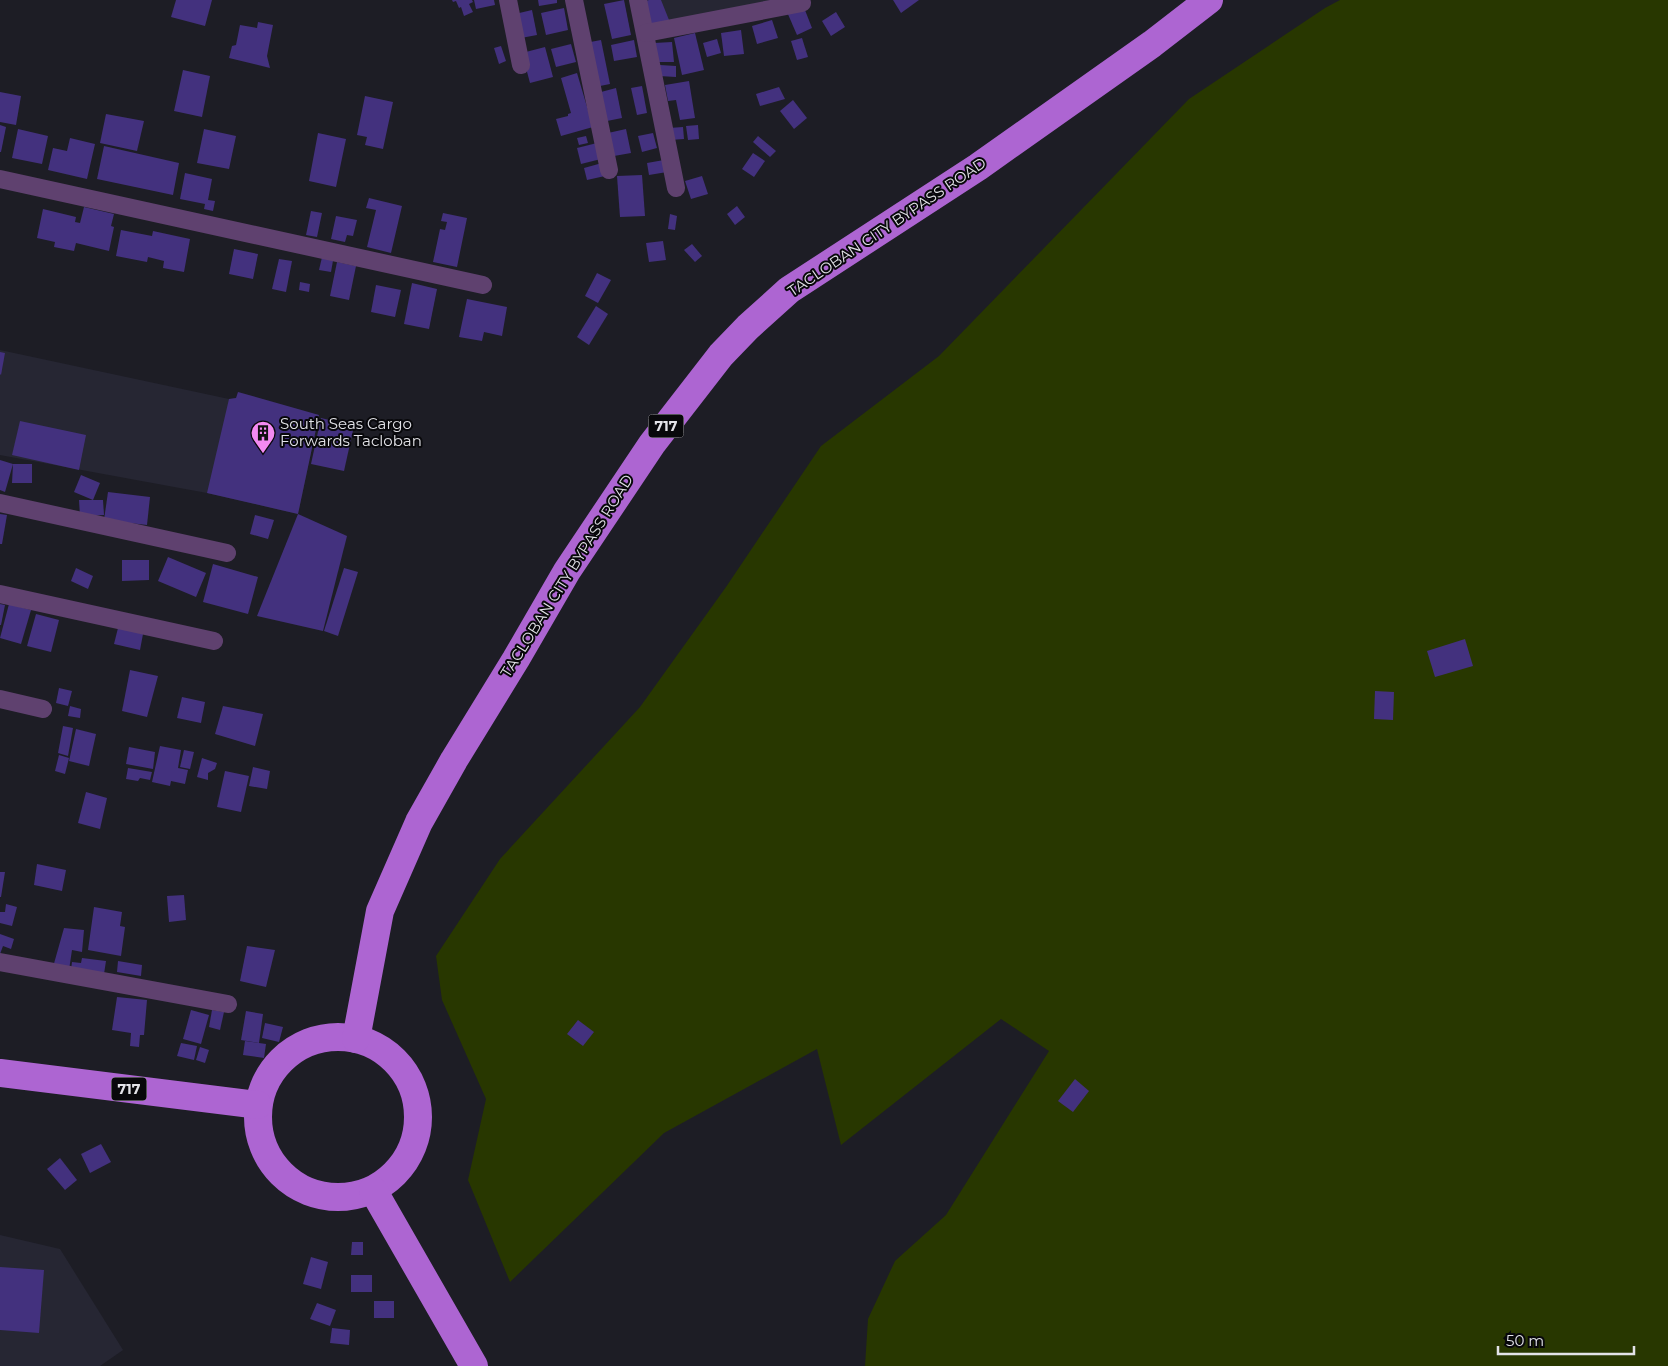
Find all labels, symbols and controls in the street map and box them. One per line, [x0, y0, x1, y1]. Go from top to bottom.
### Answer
street label: TACLOBAN CITY BYPASS ROAD [784, 153, 990, 300]
place label: South Seas Cargo Forwards Tacloban [280, 414, 422, 450]
road number: 717 [648, 414, 684, 438]
building icon: South Seas Cargo Forwards Tacloban [250, 420, 276, 454]
street label: TACLOBAN CITY BYPASS ROAD [496, 471, 637, 681]
road number: 717 [112, 1078, 146, 1100]
scale bar [1498, 1324, 1634, 1356]
text: 50 m [1506, 1331, 1544, 1350]

